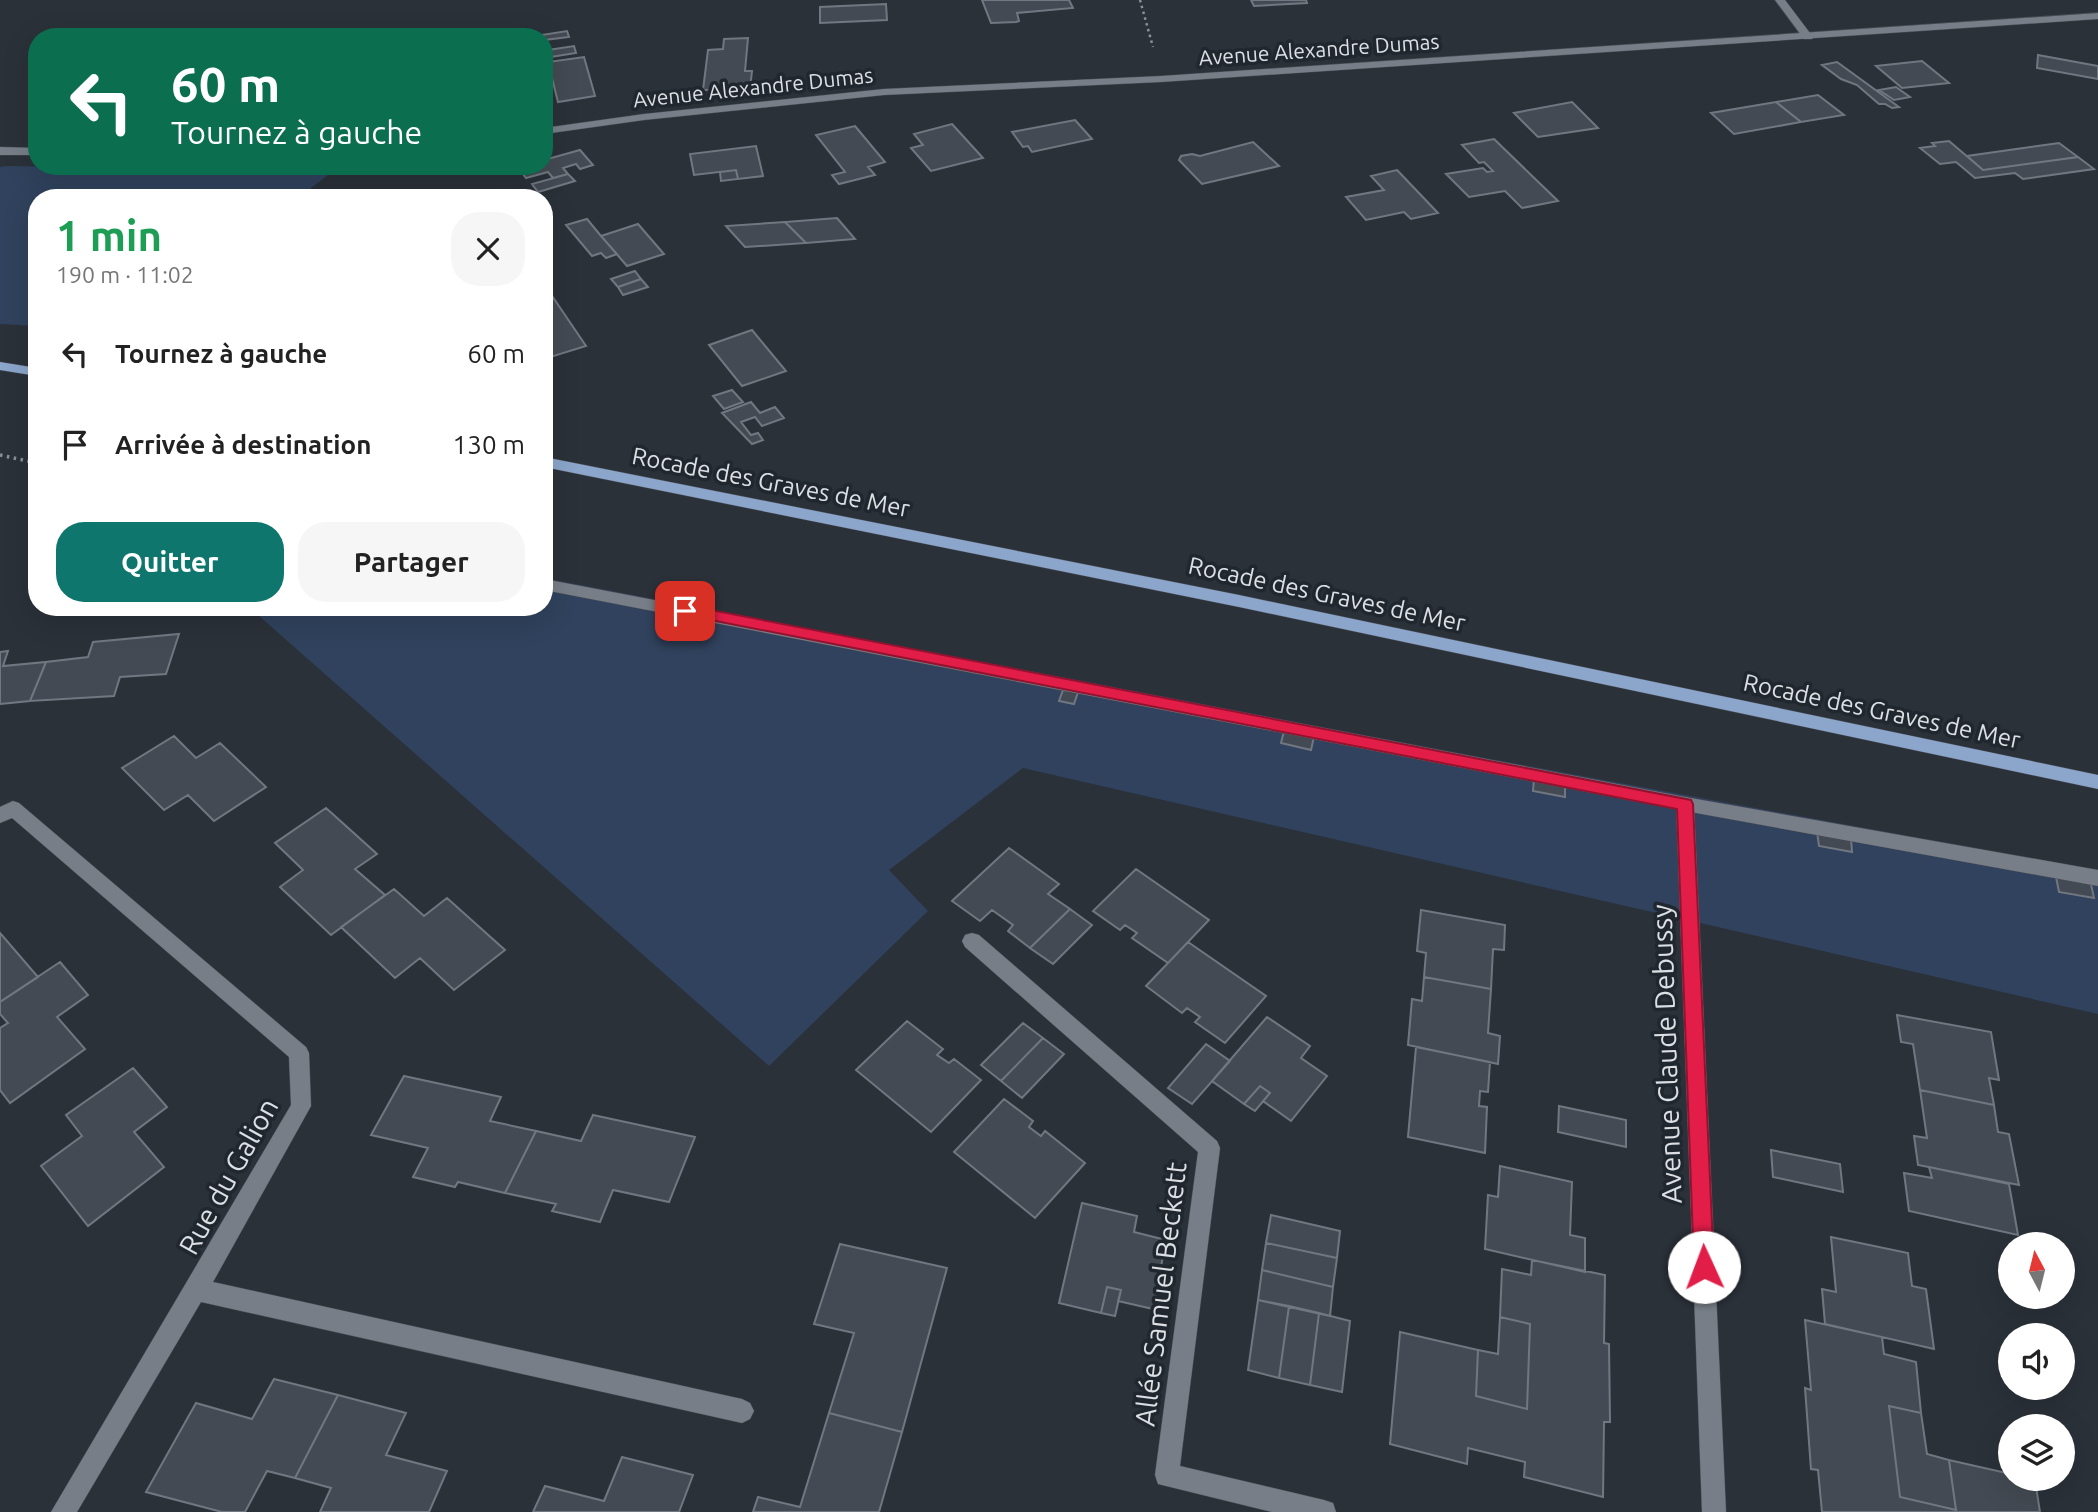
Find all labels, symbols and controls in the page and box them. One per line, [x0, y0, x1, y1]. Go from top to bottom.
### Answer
street label: Avenue Alexandre Dumas [1198, 29, 1440, 69]
icon: left [56, 56, 147, 147]
text: 60 m [171, 56, 280, 111]
street label: Avenue Alexandre Dumas [632, 62, 874, 112]
text: Tournez à gauche [171, 114, 422, 150]
text: 1 min [56, 212, 162, 259]
button: close [451, 212, 525, 286]
text: 190 m · 11:02 [56, 262, 194, 287]
icon: left [56, 335, 94, 373]
text: Tournez à gauche [115, 339, 327, 368]
text: 60 m [467, 339, 525, 368]
icon: arrive [56, 426, 94, 464]
text: Arrivée à destination [115, 430, 371, 459]
text: 130 m [453, 430, 525, 459]
street label: Rocade des Graves de Mer [630, 442, 912, 522]
button: Quitter [56, 522, 284, 602]
button: Partager [298, 522, 525, 602]
street label: Rocade des Graves de Mer [1186, 551, 1468, 637]
pin [655, 581, 715, 641]
icon: arrive [666, 592, 704, 630]
street label: Rocade des Graves de Mer [1741, 668, 2023, 754]
street label: Avenue Claude Debussy [1645, 904, 1687, 1204]
street label: Rue du Galion [172, 1093, 284, 1259]
street label: Allée Samuel Beckett [1128, 1160, 1192, 1428]
position arrow [1667, 1230, 1741, 1304]
north arrow [1998, 1232, 2076, 1309]
map controls [1998, 1232, 2075, 1491]
button: sound [1998, 1323, 2075, 1400]
button: layers [1998, 1414, 2075, 1491]

